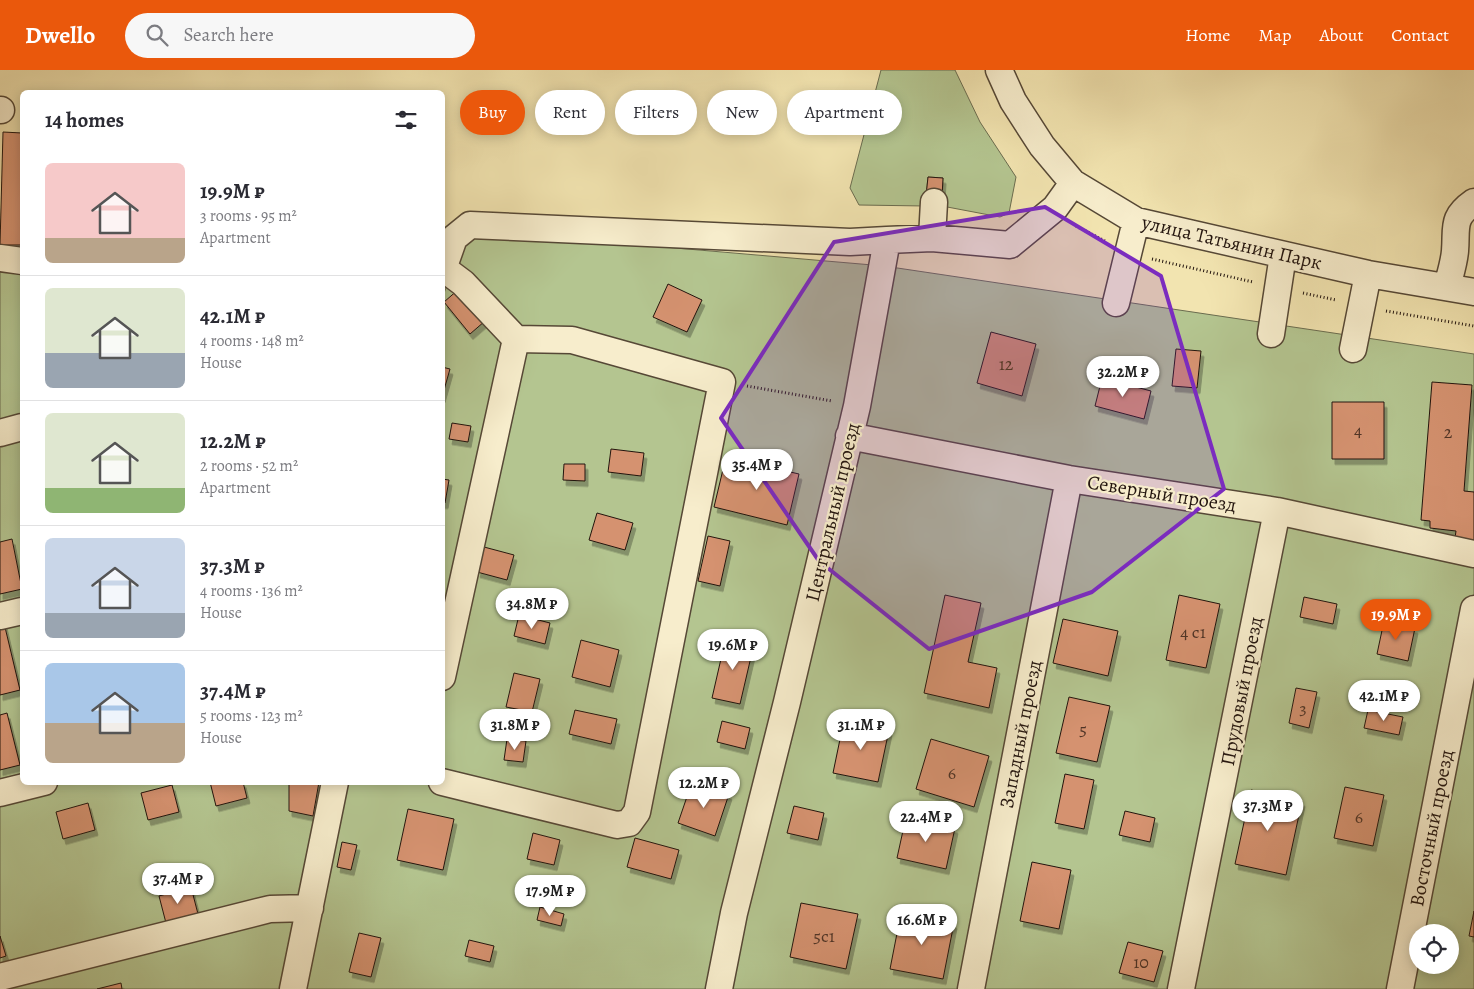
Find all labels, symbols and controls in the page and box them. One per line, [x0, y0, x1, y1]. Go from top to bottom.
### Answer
search box [125, 13, 475, 58]
text: Dwello [25, 19, 95, 51]
icon: search [143, 21, 171, 49]
text: Search here [183, 22, 274, 48]
text: Home [1185, 23, 1230, 47]
text: Map [1258, 23, 1291, 47]
text: About [1319, 23, 1363, 47]
text: Contact [1391, 23, 1449, 47]
chip: Buy [460, 90, 525, 135]
chip: Rent [535, 90, 605, 135]
chip: Filters [615, 90, 697, 135]
chip: New [707, 90, 777, 135]
chip: Apartment [787, 90, 902, 135]
text: 14 homes [45, 106, 124, 134]
icon: filters [392, 106, 420, 134]
text: 19.9M ₽ [200, 177, 265, 205]
icon: home [85, 183, 145, 243]
text: 3 rooms · 95 m² [200, 205, 297, 227]
street label: улица Татьянин Парк [1138, 208, 1325, 276]
text: Apartment [200, 227, 271, 249]
text: 42.1M ₽ [200, 302, 265, 330]
icon: home [85, 308, 145, 368]
text: 4 rooms · 148 m² [200, 330, 304, 352]
text: House [200, 352, 242, 374]
house number: 12 [999, 352, 1014, 376]
pin: 32.2M ₽ [1077, 356, 1169, 398]
text: 32.2M ₽ [1097, 361, 1149, 383]
house number: 4 [1354, 418, 1362, 442]
street label: Центральный проезд [799, 420, 866, 604]
house number: 2 [1444, 420, 1453, 444]
text: 12.2M ₽ [200, 427, 266, 455]
icon: home [85, 433, 145, 493]
pin: 35.4M ₽ [711, 448, 803, 491]
text: 35.4M ₽ [732, 454, 782, 476]
text: 2 rooms · 52 m² [200, 455, 298, 477]
street label: Северный проезд [1085, 468, 1239, 519]
text: Apartment [200, 477, 271, 499]
text: 37.3M ₽ [200, 552, 265, 580]
icon: home [85, 558, 145, 618]
text: 4 rooms · 136 m² [200, 580, 303, 602]
pin: 34.8M ₽ [486, 588, 578, 630]
text: 34.8M ₽ [507, 593, 557, 615]
pin: 19.9M ₽ [1350, 598, 1442, 641]
text: House [200, 602, 242, 624]
text: 19.9M ₽ [1371, 604, 1421, 626]
street label: Прудовый проезд [1214, 614, 1269, 768]
house number: 4 с1 [1180, 620, 1206, 644]
pin: 19.6M ₽ [687, 628, 779, 671]
text: 19.6M ₽ [708, 634, 758, 656]
street label: Западный проезд [993, 658, 1048, 810]
text: 37.4M ₽ [200, 677, 266, 705]
pin: 42.1M ₽ [1338, 680, 1430, 722]
icon: home [85, 683, 145, 743]
text: 42.1M ₽ [1359, 685, 1409, 707]
house number: 3 [1299, 696, 1307, 720]
text: 5 rooms · 123 m² [200, 705, 303, 727]
pin: 31.8M ₽ [469, 708, 561, 751]
pin: 31.1M ₽ [815, 708, 907, 751]
text: 31.8M ₽ [490, 714, 540, 736]
text: 31.1M ₽ [837, 714, 885, 736]
house number: 5 [1079, 717, 1087, 741]
text: House [200, 727, 242, 749]
street label: Восточный проезд [1403, 747, 1460, 909]
house number: 6 [948, 761, 956, 785]
pin: 12.2M ₽ [658, 766, 750, 809]
text: 12.2M ₽ [679, 772, 729, 794]
pin: 37.3M ₽ [1222, 790, 1314, 832]
text: 37.3M ₽ [1243, 795, 1293, 817]
pin: 22.4M ₽ [880, 800, 972, 843]
house number: 6 [1355, 805, 1363, 829]
text: 22.4M ₽ [900, 806, 952, 828]
pin: 37.4M ₽ [132, 862, 224, 905]
text: 37.4M ₽ [153, 868, 203, 890]
pin: 17.9M ₽ [504, 874, 596, 917]
text: 17.9M ₽ [526, 880, 574, 902]
pin: 16.6M ₽ [876, 904, 968, 946]
text: 16.6M ₽ [897, 909, 947, 931]
house number: 5с1 [813, 924, 835, 948]
map controls [1409, 924, 1459, 974]
button: locate [1409, 924, 1459, 974]
house number: 10 [1133, 950, 1149, 974]

